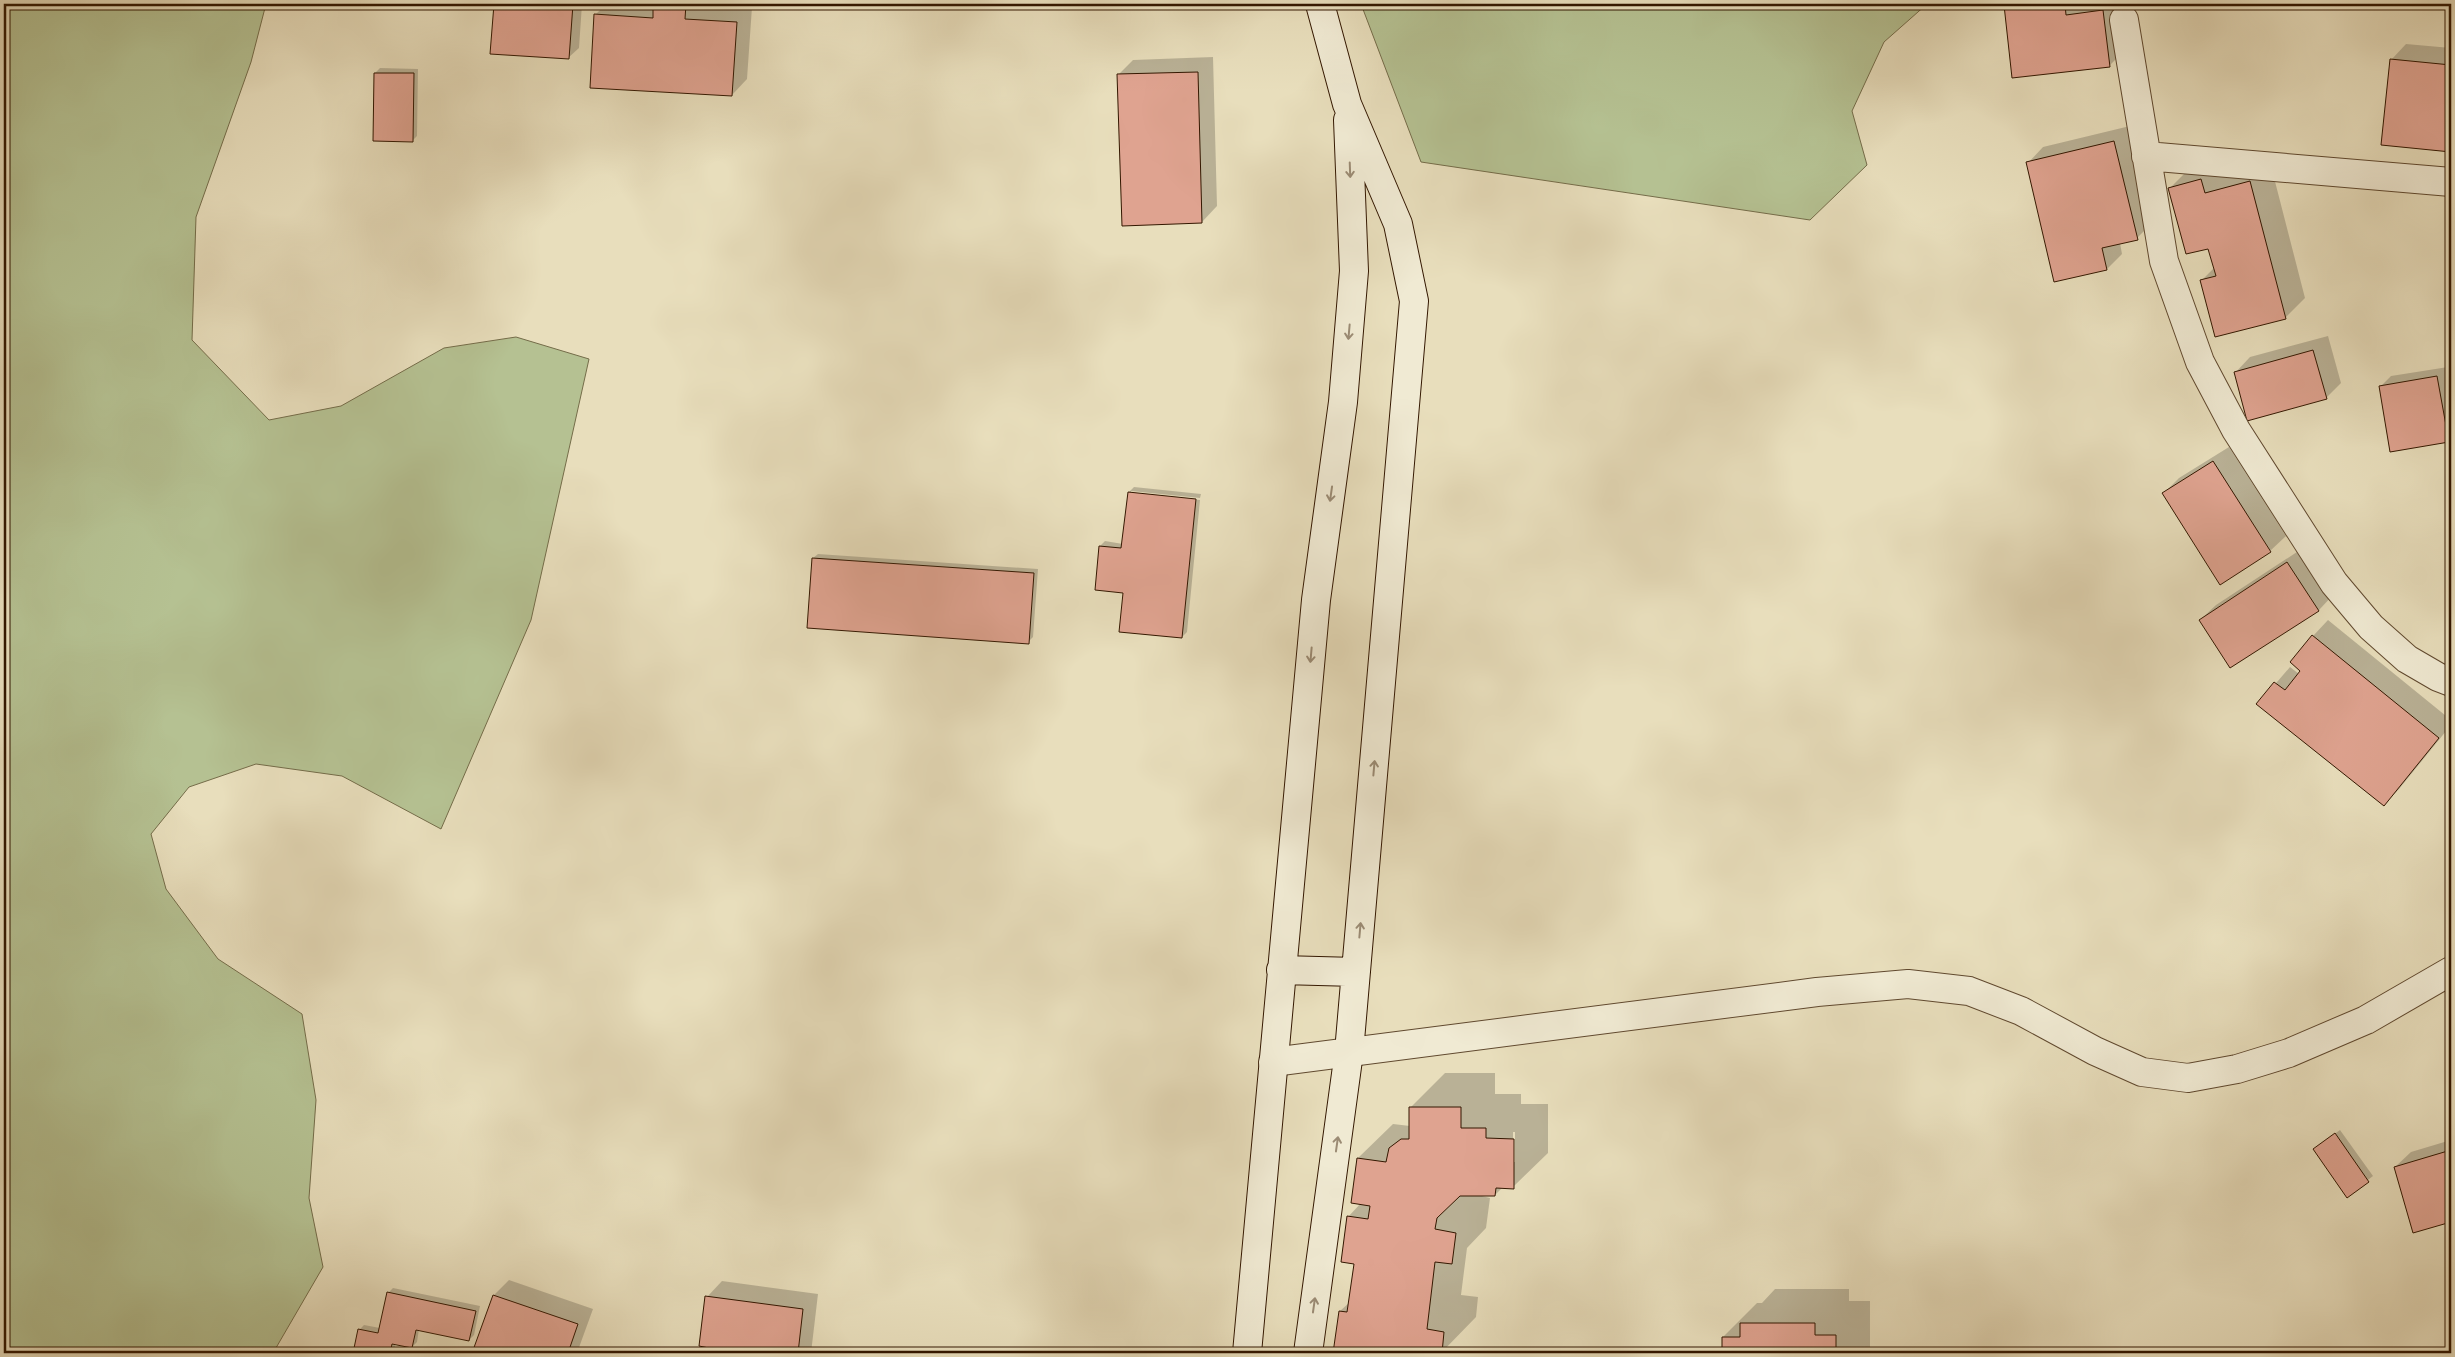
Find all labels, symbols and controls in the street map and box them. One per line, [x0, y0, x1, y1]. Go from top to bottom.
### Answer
one-way arrow [1345, 162, 1355, 178]
one-way arrow [1344, 324, 1354, 340]
one-way arrow [1326, 485, 1336, 501]
one-way arrow [1306, 647, 1316, 663]
one-way arrow [1369, 761, 1378, 777]
one-way arrow [1355, 923, 1364, 939]
one-way arrow [1332, 1136, 1342, 1152]
one-way arrow [1309, 1297, 1319, 1313]

